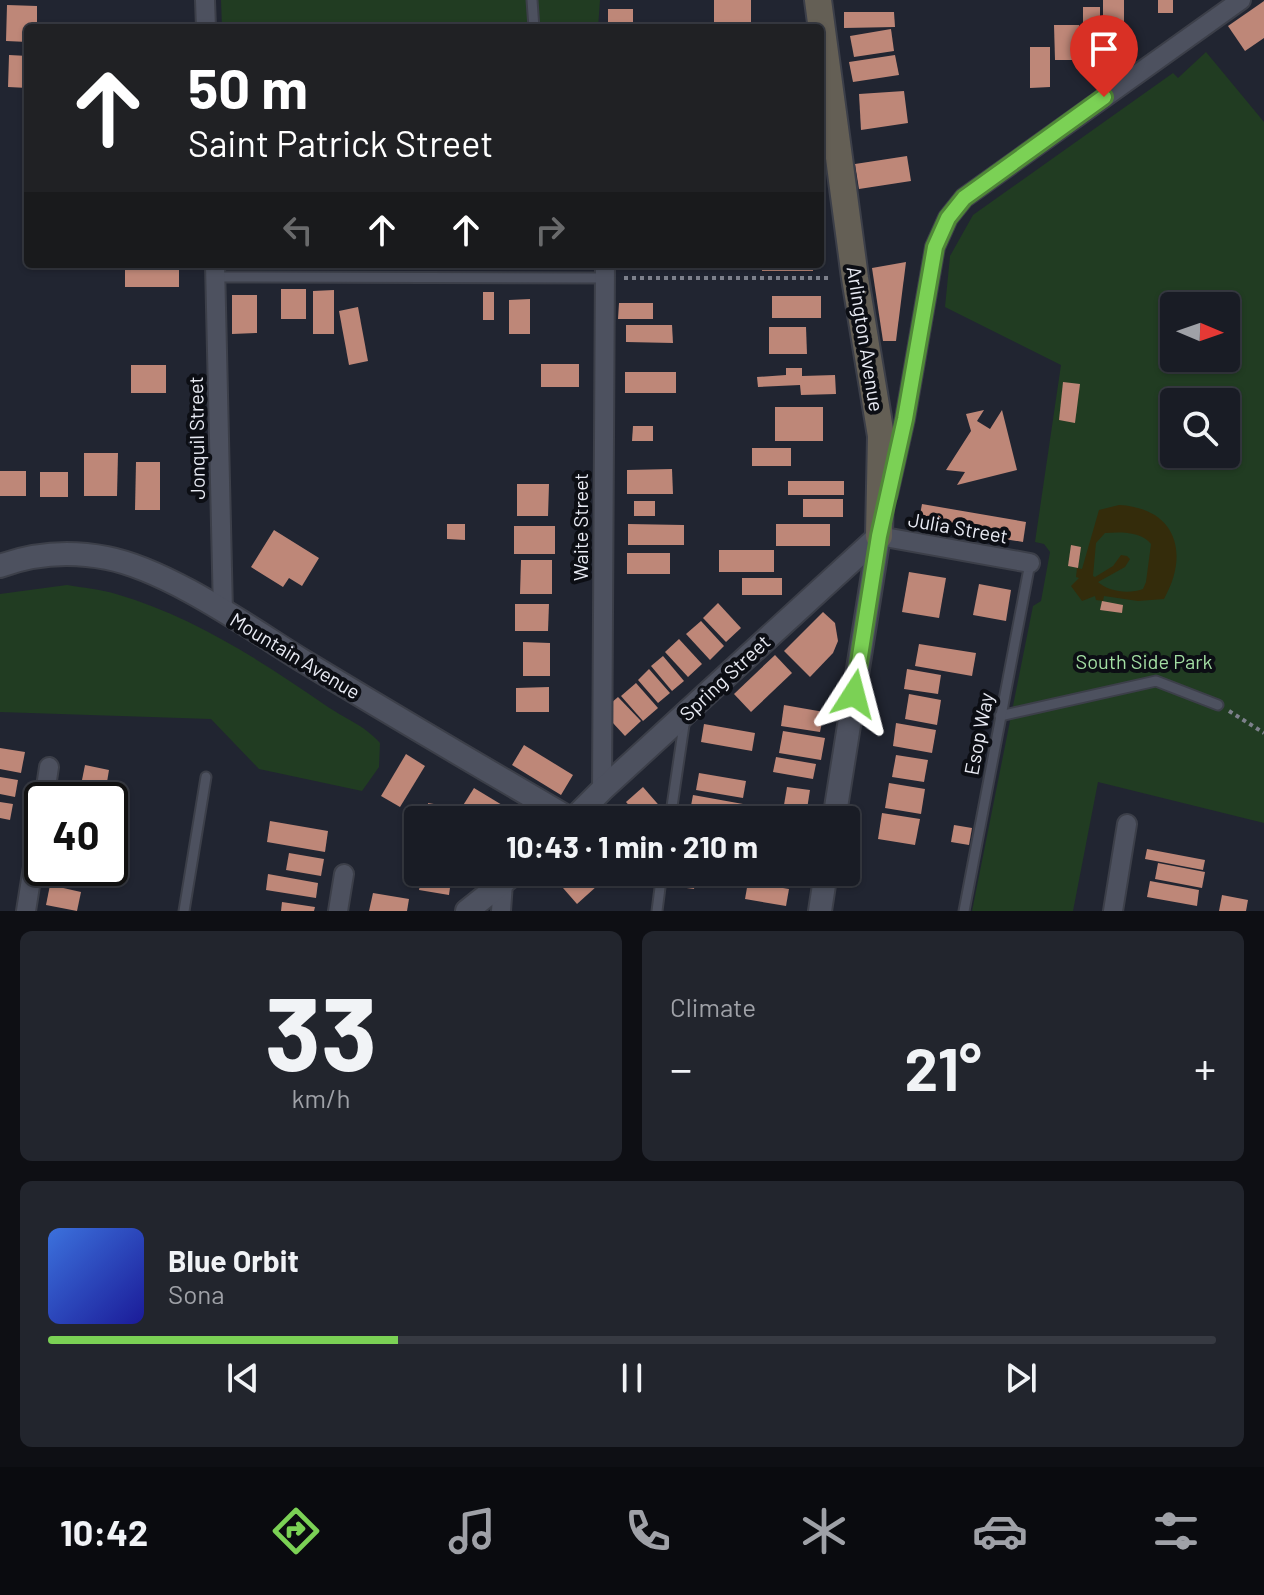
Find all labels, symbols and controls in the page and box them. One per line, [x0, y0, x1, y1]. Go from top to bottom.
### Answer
pin [1070, 15, 1138, 97]
icon: arrive [1082, 27, 1126, 71]
text: 50 m [188, 53, 308, 120]
icon: ahead [56, 56, 160, 160]
text: Saint Patrick Street [188, 121, 493, 164]
icon: left [276, 208, 320, 252]
icon: ahead [360, 208, 404, 252]
icon: ahead [444, 208, 488, 252]
icon: right [528, 208, 572, 252]
street label: Arlington Avenue [843, 264, 889, 413]
north arrow [1160, 292, 1240, 372]
map controls [1160, 292, 1240, 468]
street label: Jonquil Street [183, 376, 209, 500]
button: search [1160, 388, 1240, 468]
street label: Waite Street [568, 473, 592, 581]
street label: Julia Street [906, 506, 1010, 548]
street label: Mountain Avenue [226, 607, 365, 703]
street label: Spring Street [674, 629, 775, 725]
park label: South Side Park [1075, 649, 1213, 673]
position arrow [812, 652, 896, 736]
street label: Esop Way [958, 690, 998, 777]
speed limit sign: 40 [24, 782, 128, 886]
text: 10:43 · 1 min · 210 m [506, 828, 758, 864]
text: 33 [265, 967, 377, 1092]
text: Climate [670, 991, 756, 1022]
text: 21° [904, 1031, 982, 1103]
text: − [670, 1041, 692, 1094]
text: + [1194, 1041, 1216, 1094]
text: km/h [292, 1082, 350, 1113]
text: Blue Orbit [168, 1242, 299, 1278]
text: Sona [168, 1278, 225, 1309]
icon: previous [221, 1356, 265, 1400]
icon: pause [610, 1356, 654, 1400]
icon: next [999, 1356, 1043, 1400]
icon: directions [268, 1503, 324, 1559]
icon: music [444, 1503, 500, 1559]
icon: phone [620, 1503, 676, 1559]
icon: climate [796, 1503, 852, 1559]
icon: car [972, 1503, 1028, 1559]
icon: filters [1148, 1503, 1204, 1559]
text: 10:42 [60, 1510, 148, 1553]

